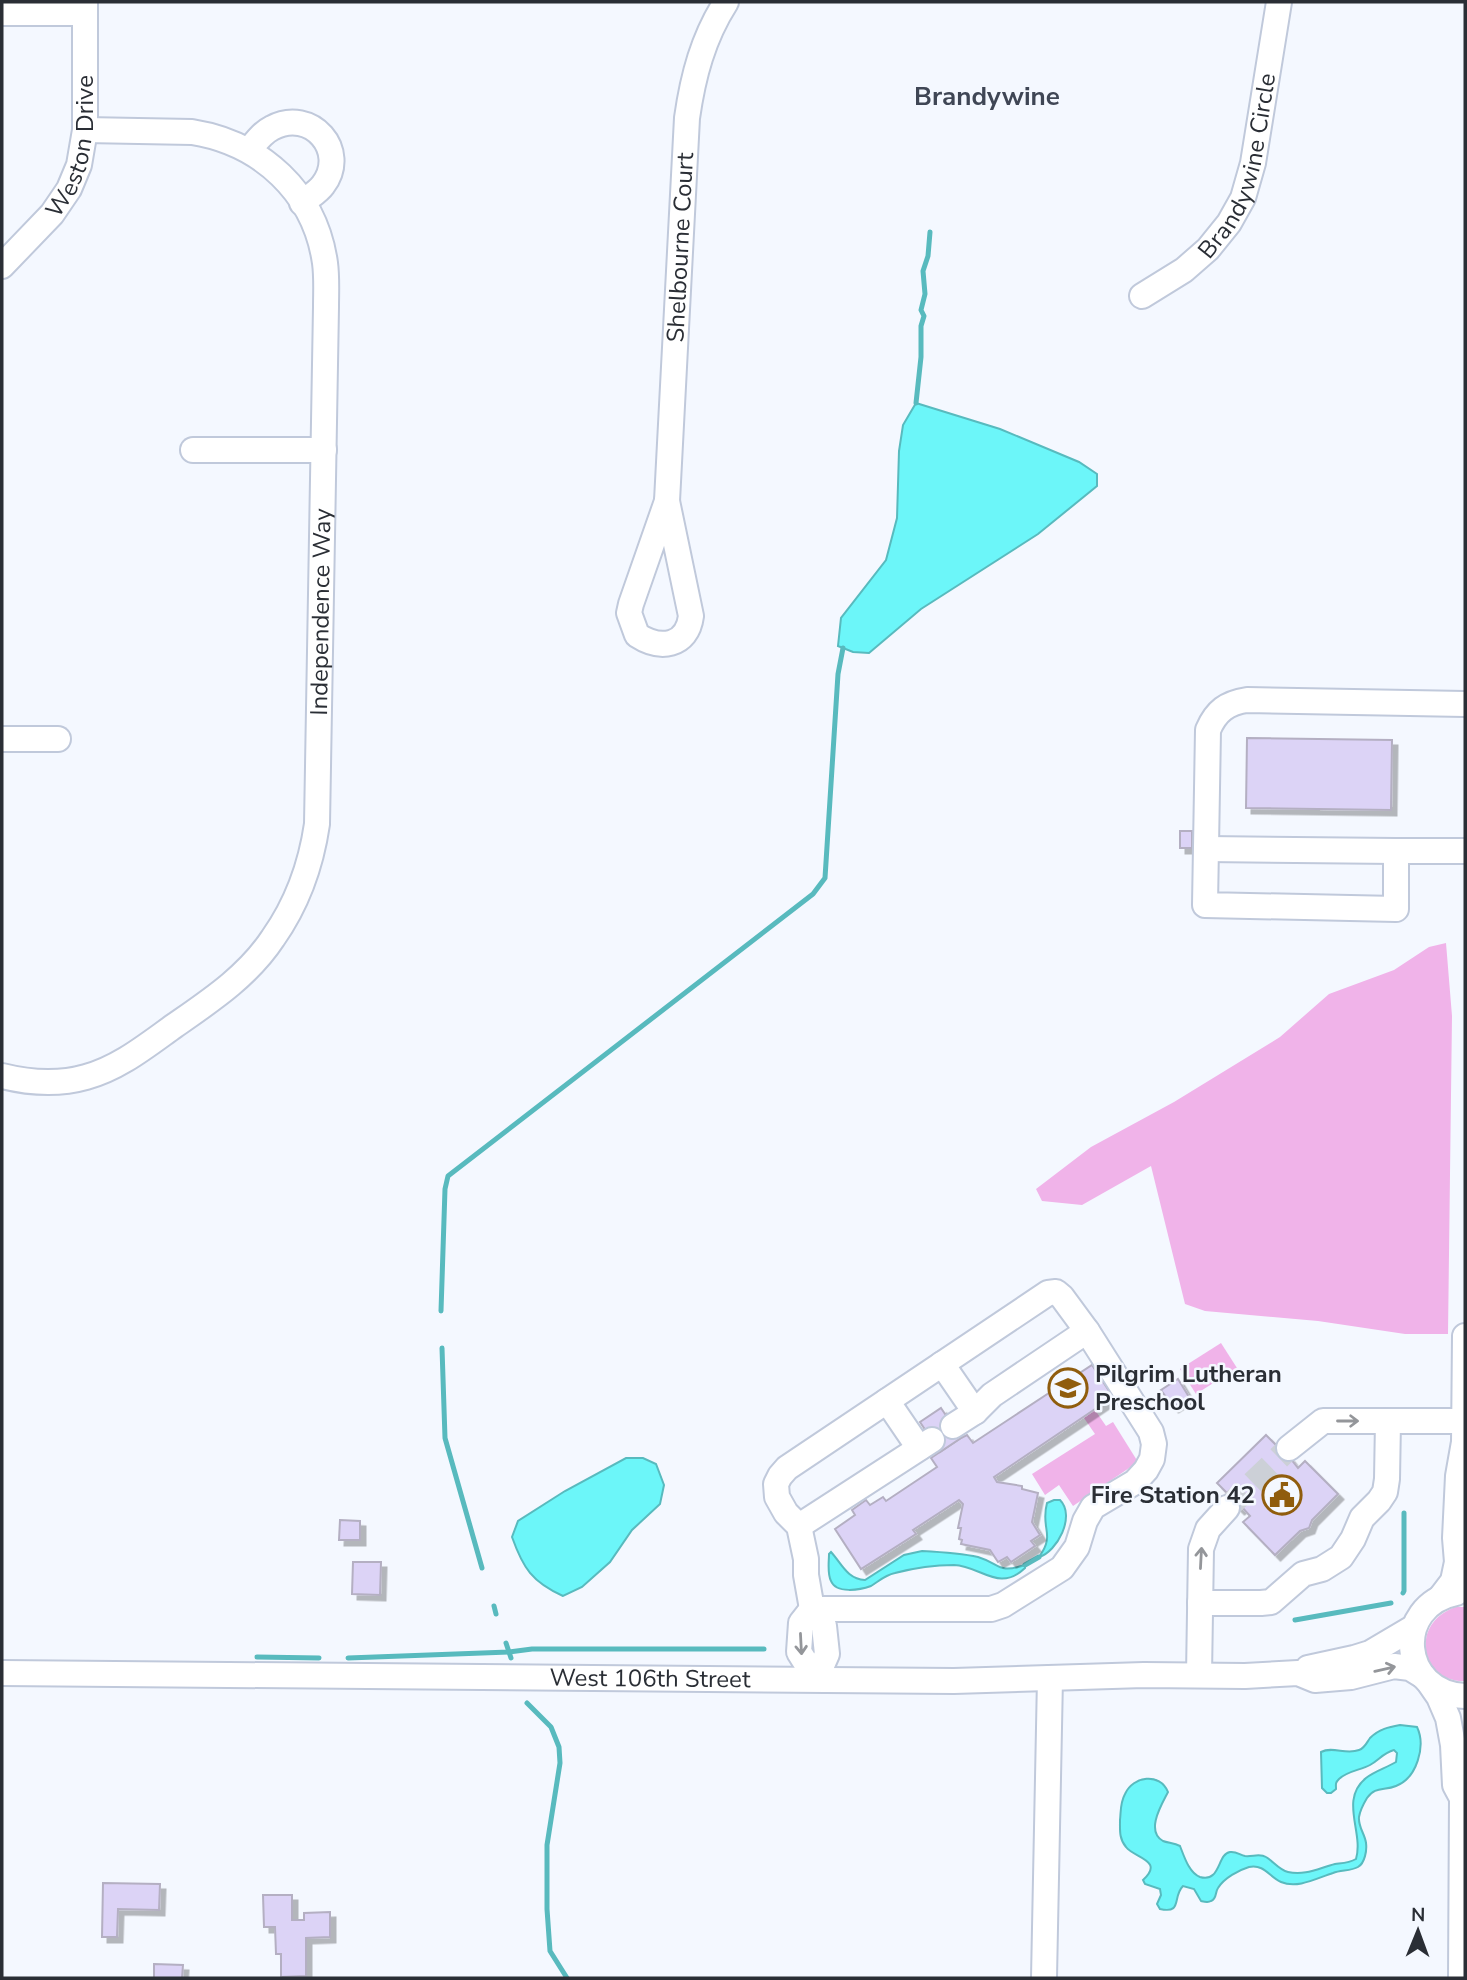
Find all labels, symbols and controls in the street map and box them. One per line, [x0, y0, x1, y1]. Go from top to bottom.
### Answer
street label: Brandywine Circle [1191, 71, 1283, 265]
street label: Weston Drive [38, 75, 101, 224]
district label: Brandywine [914, 79, 1060, 114]
street label: Shelbourne Court [659, 151, 701, 343]
street label: Independence Way [303, 507, 339, 716]
place label: Pilgrim Lutheran Preschool [1095, 1358, 1282, 1418]
school or university icon: Pilgrim Lutheran Preschool [1047, 1367, 1089, 1409]
one-way arrow [1336, 1414, 1359, 1428]
public building icon: Fire Station 42 [1261, 1474, 1303, 1516]
place label: Fire Station 42 [1091, 1479, 1255, 1511]
one-way arrow [1195, 1547, 1208, 1570]
one-way arrow [795, 1632, 808, 1655]
one-way arrow [1373, 1661, 1396, 1675]
street label: West 106th Street [549, 1662, 751, 1695]
north arrow [1383, 1896, 1453, 1966]
text: N [1411, 1902, 1426, 1928]

